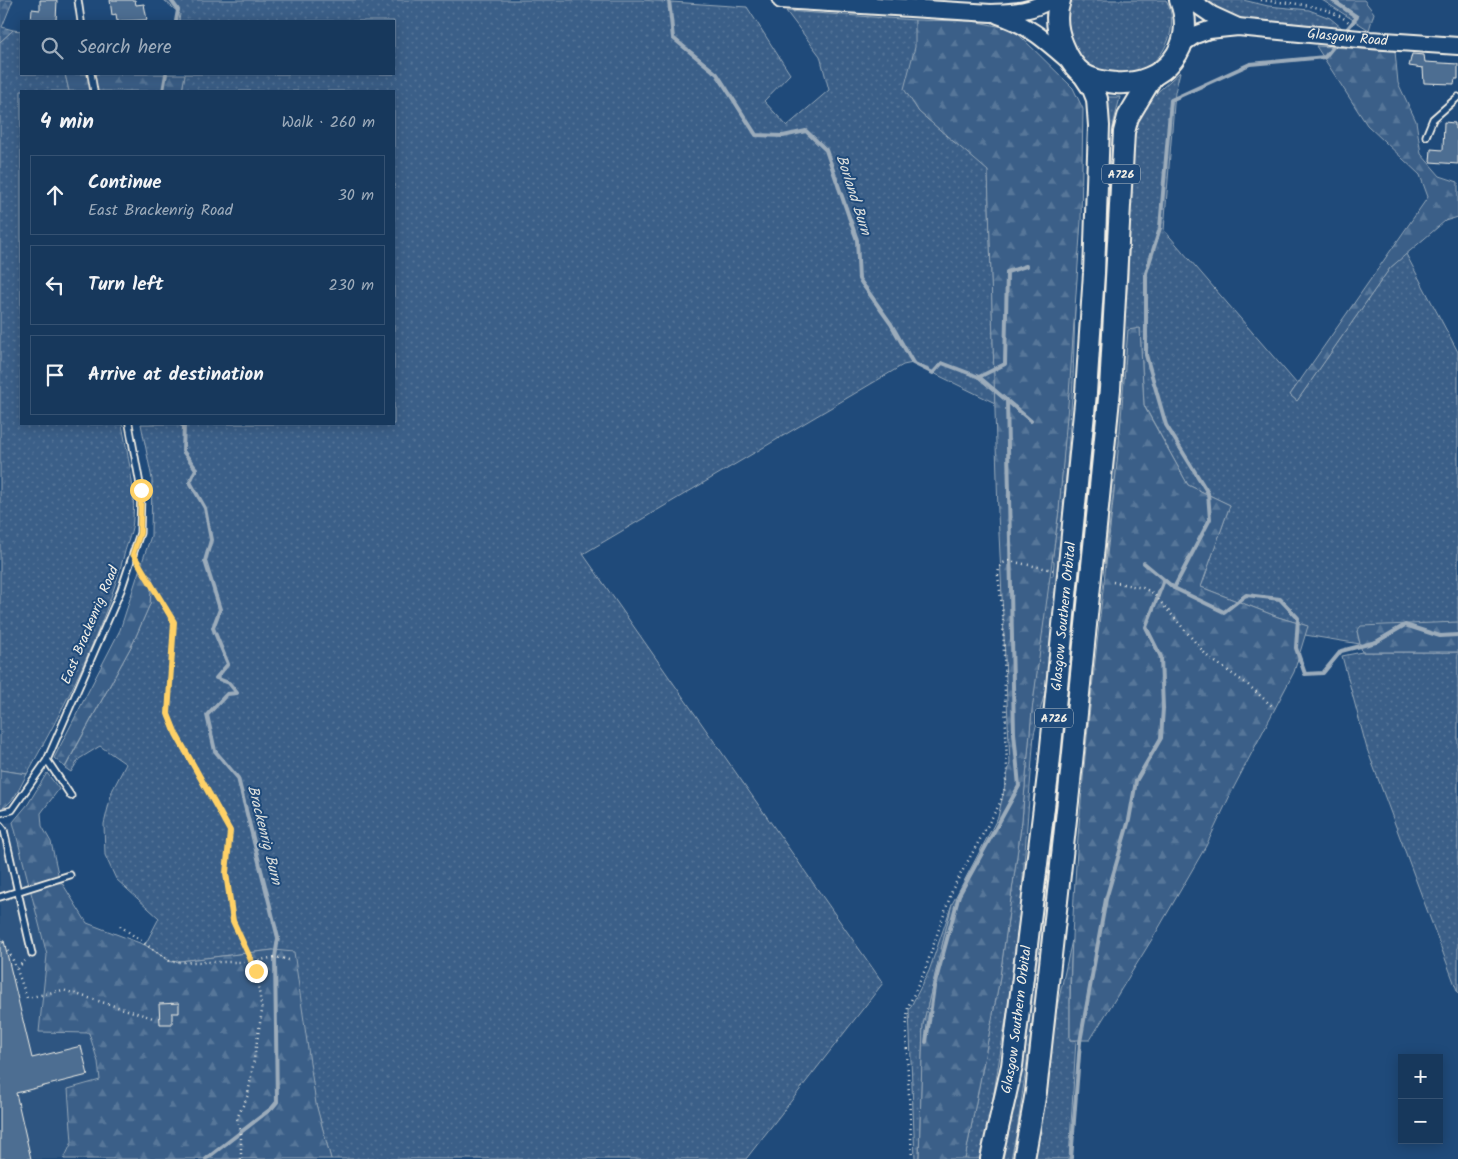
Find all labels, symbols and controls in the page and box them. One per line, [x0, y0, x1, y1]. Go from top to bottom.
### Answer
search box [20, 20, 395, 75]
street label: Glasgow Road [1306, 23, 1390, 52]
text: Search here [78, 33, 172, 63]
icon: search [38, 34, 66, 62]
text: 4 min [40, 106, 94, 139]
text: Walk · 260 m [282, 110, 375, 135]
water label: Borland Burn [829, 152, 878, 239]
road number: A726 [1102, 164, 1140, 183]
text: Continue [88, 168, 161, 198]
icon: ahead [41, 181, 69, 209]
text: 30 m [338, 183, 374, 208]
text: East Brackenrig Road [88, 198, 233, 223]
text: Turn left [88, 270, 163, 300]
icon: left [41, 271, 69, 299]
text: 230 m [328, 273, 374, 298]
text: Arrive at destination [88, 360, 264, 390]
icon: arrive [41, 361, 69, 389]
route start [130, 479, 153, 502]
street label: Glasgow Southern Orbital [1046, 540, 1082, 692]
street label: East Brackenrig Road [55, 561, 125, 688]
road number: A726 [1035, 708, 1073, 728]
water label: Brackenrig Burn [240, 783, 288, 888]
street label: Glasgow Southern Orbital [995, 944, 1038, 1096]
route end [245, 960, 268, 983]
map controls [1398, 1054, 1443, 1144]
button: + [1398, 1054, 1443, 1099]
button: − [1398, 1099, 1443, 1144]

